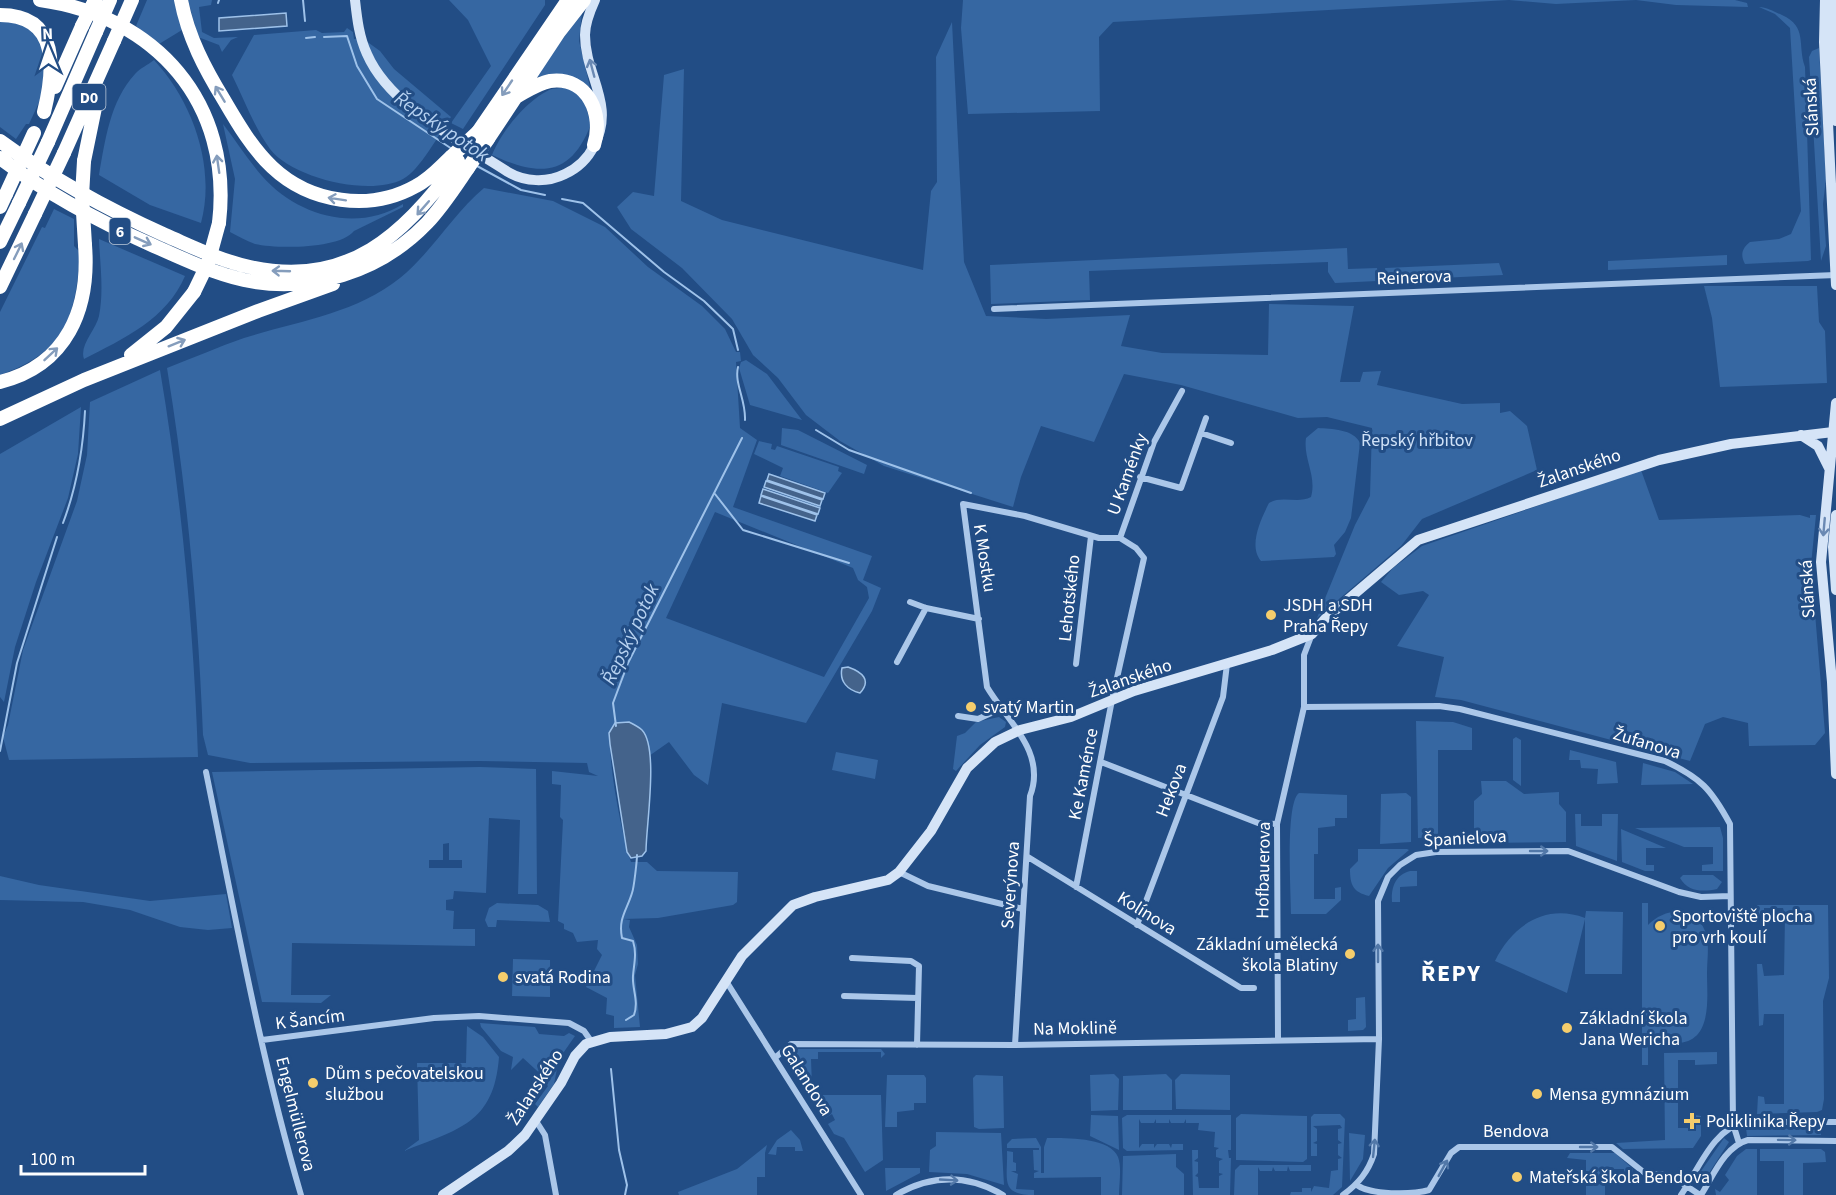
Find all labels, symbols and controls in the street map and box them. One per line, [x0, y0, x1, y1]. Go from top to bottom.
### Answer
north arrow [18, 18, 78, 78]
text: N [42, 23, 53, 45]
one-way arrow [586, 59, 598, 78]
street label: Slánská [1797, 77, 1826, 137]
one-way arrow [501, 79, 513, 96]
road number: D0 [72, 84, 106, 110]
water label: Řepský potok [389, 85, 495, 169]
one-way arrow [214, 86, 226, 103]
one-way arrow [213, 155, 224, 175]
one-way arrow [328, 193, 348, 204]
one-way arrow [416, 200, 430, 215]
road number: 6 [110, 218, 130, 244]
one-way arrow [134, 236, 152, 248]
one-way arrow [12, 242, 24, 260]
street label: Reinerova [1376, 264, 1452, 291]
one-way arrow [271, 265, 291, 277]
one-way arrow [168, 337, 186, 348]
one-way arrow [43, 347, 58, 361]
park label: Řepský hřbitov [1361, 428, 1473, 453]
street label: U Kaménky [1101, 429, 1154, 519]
street label: Žalanského [1534, 443, 1624, 494]
one-way arrow [1818, 517, 1829, 537]
street label: K Mostku [967, 522, 1002, 594]
street label: Lehotského [1053, 553, 1086, 643]
street label: Slánská [1793, 559, 1822, 619]
water label: Řepský potok [595, 579, 667, 690]
place label: JSDH a SDH Praha Řepy [1283, 593, 1373, 639]
marker: JSDH a SDH Praha Řepy [1264, 608, 1278, 622]
street label: Žalanského [1085, 653, 1175, 704]
place label: svatý Martin [983, 695, 1074, 720]
marker: svatý Martin [964, 700, 978, 714]
street label: Žufanova [1610, 721, 1684, 766]
street label: Ke Kaménce [1062, 726, 1105, 822]
street label: Hekova [1150, 760, 1193, 821]
street label: Hofbauerova [1250, 821, 1277, 919]
street label: Španielova [1423, 824, 1507, 853]
street label: Severýnova [995, 840, 1026, 930]
one-way arrow [1528, 845, 1548, 857]
street label: Kolínova [1112, 885, 1181, 941]
place label: Sportoviště plocha pro vrh koulí [1672, 904, 1813, 950]
marker: Sportoviště plocha pro vrh koulí [1653, 919, 1667, 933]
place label: Základní umělecká škola Blatiny [1196, 932, 1339, 978]
one-way arrow [1372, 944, 1384, 964]
marker: Základní umělecká škola Blatiny [1343, 947, 1357, 961]
district label: ŘEPY [1421, 956, 1481, 991]
place label: svatá Rodina [515, 965, 611, 990]
marker: svatá Rodina [496, 970, 510, 984]
street label: K Šancím [274, 1003, 346, 1036]
place label: Základní škola Jana Wericha [1579, 1006, 1687, 1052]
street label: Na Moklině [1033, 1015, 1117, 1042]
marker: Základní škola Jana Wericha [1560, 1021, 1574, 1035]
street label: Galandova [775, 1040, 839, 1121]
street label: Žalanského [501, 1044, 569, 1130]
street label: Engelmüllerova [269, 1054, 322, 1174]
place label: Dům s pečovatelskou službou [325, 1061, 484, 1107]
marker: Dům s pečovatelskou službou [306, 1076, 320, 1090]
place label: Mensa gymnázium [1549, 1082, 1689, 1107]
marker: Mensa gymnázium [1530, 1087, 1544, 1101]
place label: Poliklinika Řepy [1706, 1109, 1826, 1134]
marker: Poliklinika Řepy [1683, 1112, 1701, 1130]
street label: Bendova [1483, 1119, 1549, 1144]
one-way arrow [1777, 1135, 1797, 1146]
scale bar [21, 1138, 146, 1176]
one-way arrow [1368, 1139, 1379, 1158]
one-way arrow [1578, 1141, 1598, 1153]
text: 100 m [30, 1147, 75, 1172]
one-way arrow [1437, 1160, 1449, 1177]
place label: Mateřská škola Bendova [1529, 1165, 1710, 1190]
marker: Mateřská škola Bendova [1510, 1170, 1524, 1184]
one-way arrow [939, 1174, 959, 1185]

